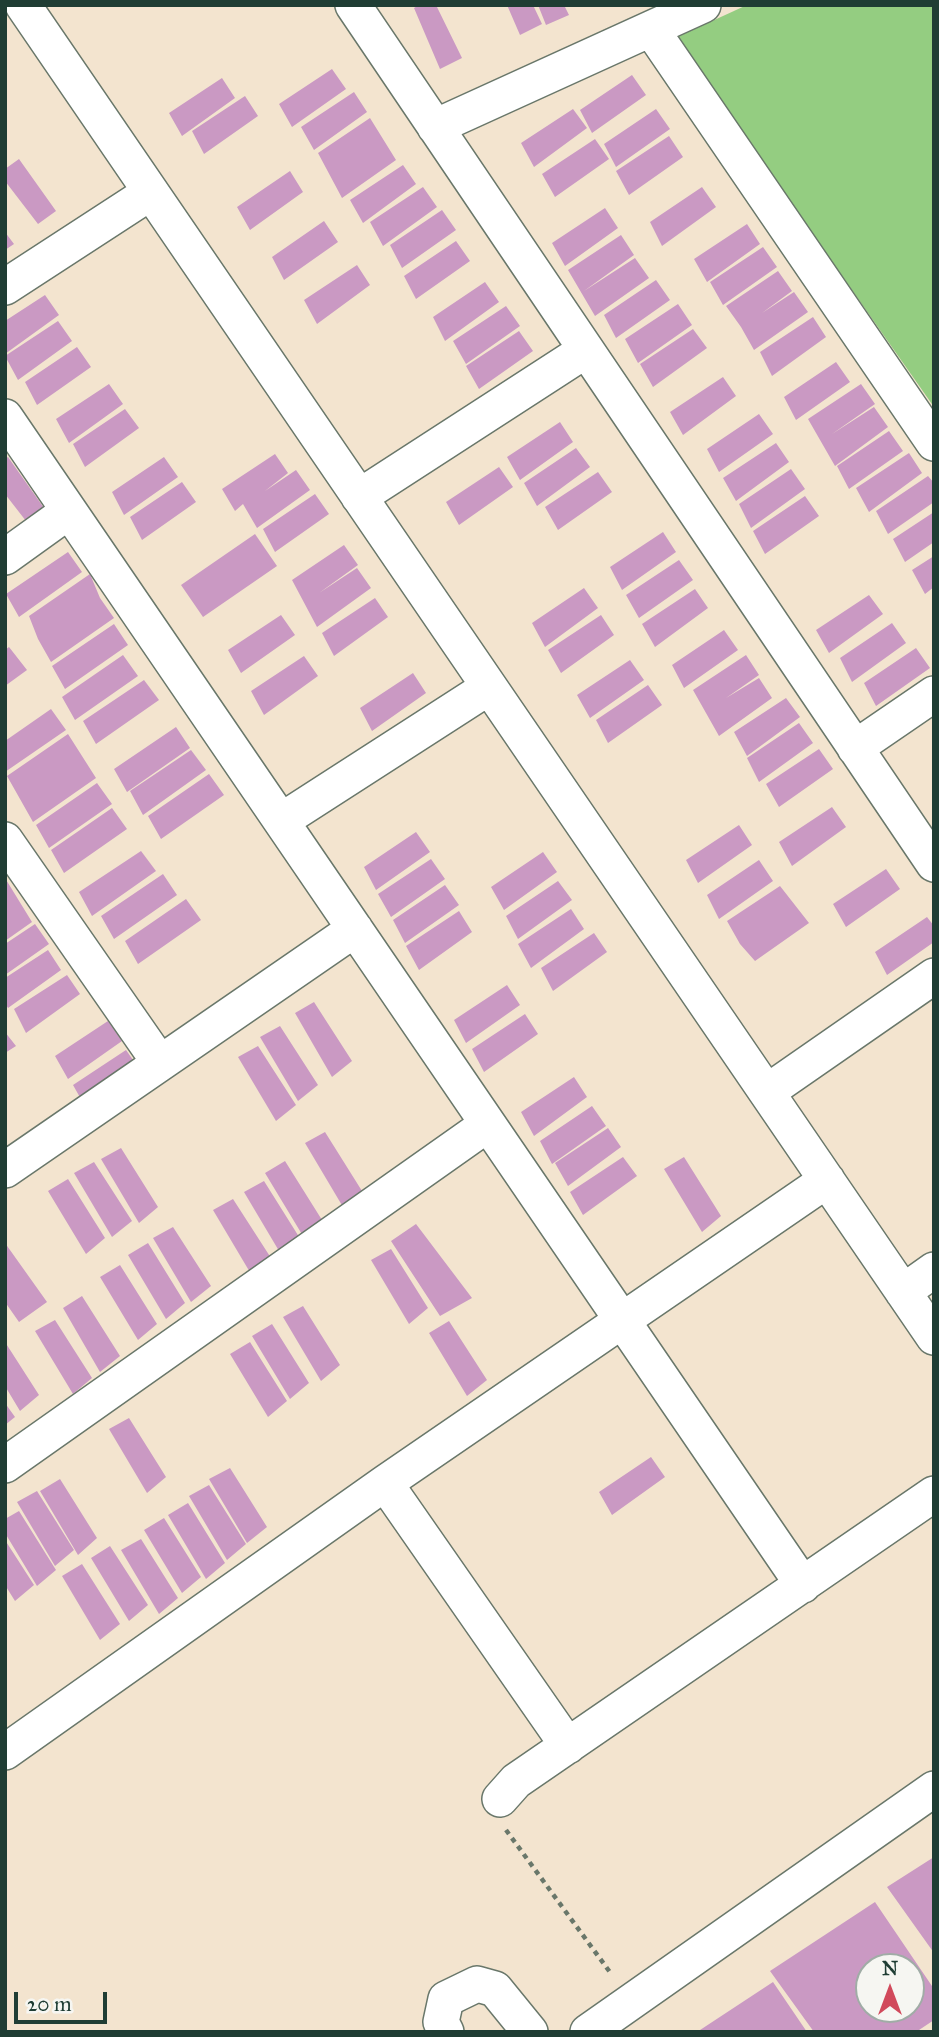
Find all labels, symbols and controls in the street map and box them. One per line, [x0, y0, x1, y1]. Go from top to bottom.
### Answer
north arrow [855, 1953, 925, 2023]
text: N [882, 1957, 898, 1980]
scale bar [18, 1978, 110, 2022]
text: 20 m [27, 1991, 72, 2017]

